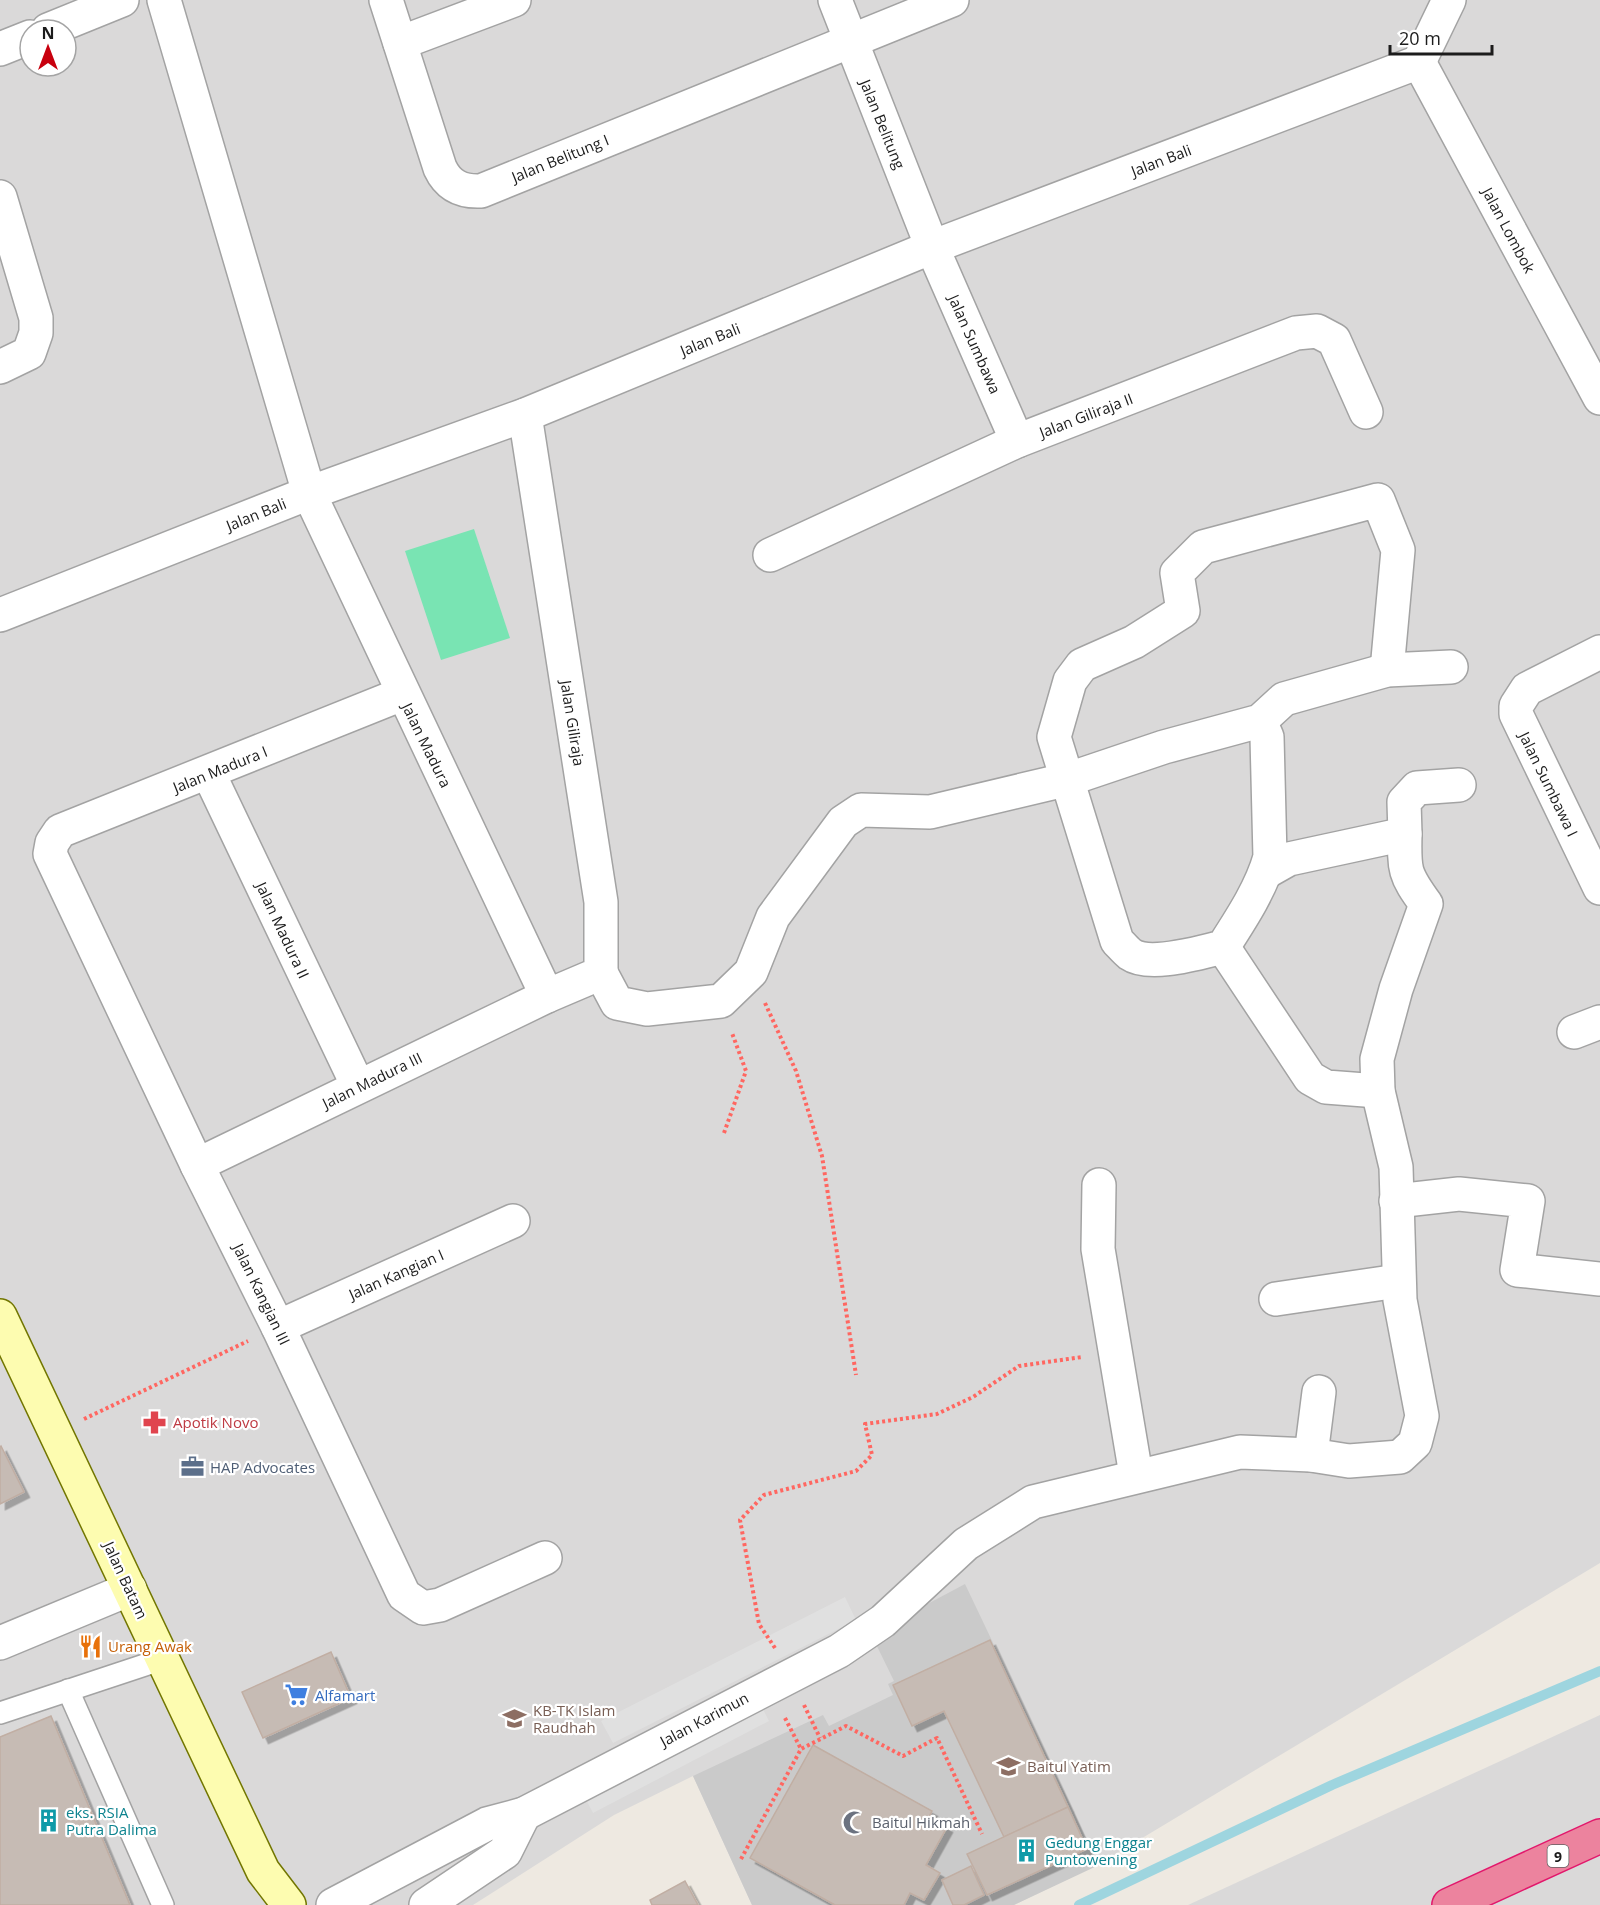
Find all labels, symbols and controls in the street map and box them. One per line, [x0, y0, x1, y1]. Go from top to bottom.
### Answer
north arrow [18, 18, 78, 78]
scale bar [1390, 18, 1492, 56]
text: N [41, 22, 55, 44]
text: 20 m [1399, 26, 1441, 50]
street label: Jalan Belitung [855, 74, 910, 172]
street label: Jalan Belitung I [507, 129, 612, 187]
street label: Jalan Bali [1126, 139, 1194, 181]
street label: Jalan Lombok [1477, 182, 1540, 276]
street label: Jalan Sumbawa [943, 290, 1006, 397]
street label: Jalan Bali [675, 318, 743, 361]
street label: Jalan Giliraja II [1034, 388, 1136, 443]
street label: Jalan Bali [221, 493, 289, 536]
street label: Jalan Giliraja [556, 677, 590, 767]
street label: Jalan Madura [397, 697, 456, 791]
street label: Jalan Sumbawa I [1514, 726, 1583, 840]
street label: Jalan Madura I [168, 741, 270, 798]
street label: Jalan Madura II [251, 877, 314, 982]
street label: Jalan Madura III [317, 1047, 425, 1114]
street label: Jalan Kangian III [228, 1238, 295, 1348]
street label: Jalan Kangian I [344, 1244, 447, 1305]
pharmacy icon: Apotik Novo [142, 1409, 168, 1435]
place label: Apotik Novo [173, 1412, 258, 1432]
office icon: HAP Advocates [179, 1454, 205, 1480]
place label: HAP Advocates [210, 1457, 315, 1477]
street label: Jalan Batam [99, 1536, 153, 1622]
restaurant icon: Urang Awak [77, 1633, 103, 1659]
place label: Urang Awak [108, 1636, 192, 1656]
supermarket icon: Alfamart [284, 1682, 310, 1708]
place label: Alfamart [315, 1685, 375, 1705]
street label: Jalan Karimun [655, 1687, 752, 1752]
place label: KB-TK Islam Raudhah [533, 1700, 615, 1737]
school or university icon: KB-TK Islam Raudhah [502, 1706, 528, 1732]
school or university icon: Baitul Yatim [996, 1753, 1022, 1779]
place label: Baitul Yatim [1027, 1756, 1111, 1776]
place label: eks. RSIA Putra Dalima [66, 1802, 157, 1839]
building icon: eks. RSIA Putra Dalima [35, 1808, 61, 1834]
mosque icon: Baitul Hikmah [841, 1809, 867, 1835]
place label: Baitul Hikmah [872, 1812, 970, 1832]
place label: Gedung Enggar Puntowening [1045, 1832, 1152, 1869]
building icon: Gedung Enggar Puntowening [1014, 1838, 1040, 1864]
road number: 9 [1548, 1845, 1568, 1867]

